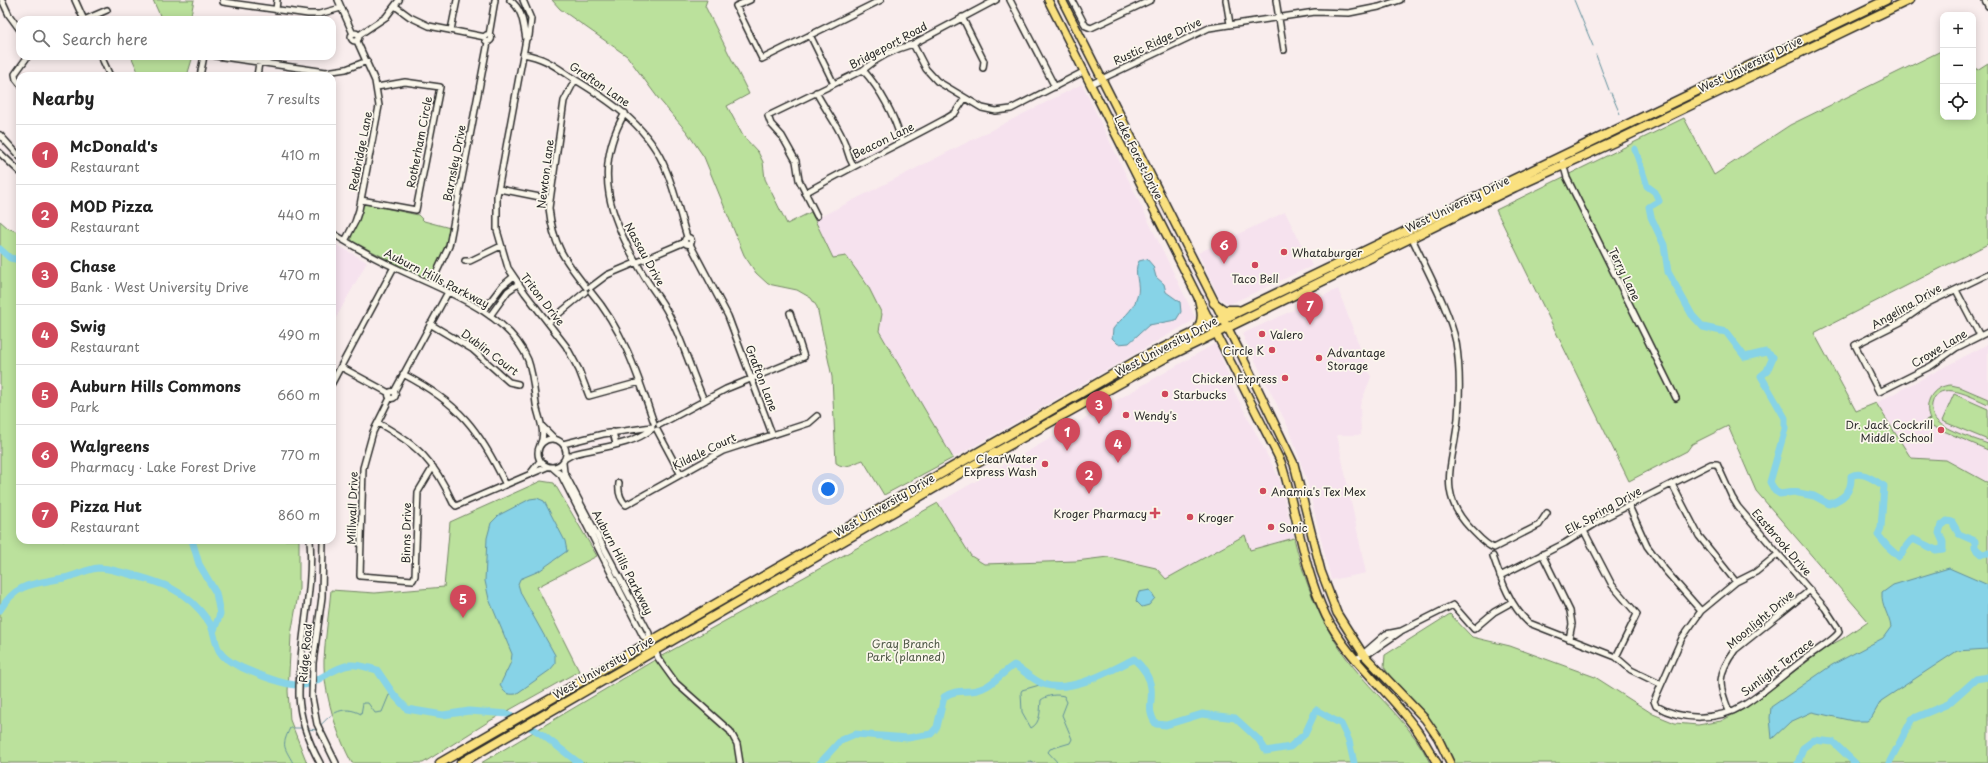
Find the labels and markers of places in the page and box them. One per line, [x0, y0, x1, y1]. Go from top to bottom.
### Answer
pin: 6 [1211, 231, 1237, 264]
place label: Whataburger [1292, 244, 1363, 261]
marker: Whataburger [1279, 247, 1289, 257]
marker: Taco Bell [1250, 260, 1260, 270]
place label: Taco Bell [1232, 270, 1278, 287]
pin: 7 [1297, 292, 1323, 325]
place label: Valero [1270, 326, 1303, 343]
marker: Valero [1257, 329, 1267, 339]
place label: Circle K [1223, 342, 1264, 359]
place label: Advantage Storage [1327, 344, 1385, 374]
marker: Circle K [1267, 345, 1277, 355]
marker: Advantage Storage [1314, 353, 1324, 363]
place label: Chicken Express [1192, 370, 1277, 387]
marker: Chicken Express [1280, 373, 1290, 383]
place label: Starbucks [1173, 386, 1226, 403]
marker: Starbucks [1160, 389, 1170, 399]
pin: 3 [1086, 391, 1112, 424]
place label: Wendy's [1134, 407, 1177, 424]
marker: Wendy's [1121, 410, 1131, 420]
place label: Dr. Jack Cockrill Middle School [1845, 416, 1933, 446]
pin: 1 [1054, 418, 1080, 451]
marker: Dr. Jack Cockrill Middle School [1936, 425, 1946, 435]
pin: 4 [1105, 430, 1131, 463]
place label: ClearWater Express Wash [964, 450, 1038, 480]
marker: ClearWater Express Wash [1040, 459, 1050, 469]
pin: 2 [1076, 461, 1102, 494]
place label: Anamia's Tex Mex [1271, 483, 1366, 500]
marker: Anamia's Tex Mex [1258, 486, 1268, 496]
place label: Kroger Pharmacy [1054, 505, 1147, 522]
marker: Kroger Pharmacy [1150, 508, 1160, 518]
place label: Kroger [1198, 509, 1235, 526]
marker: Kroger [1185, 512, 1195, 522]
place label: Sonic [1279, 519, 1308, 536]
marker: Sonic [1266, 522, 1276, 532]
pin: 5 [450, 585, 476, 618]

